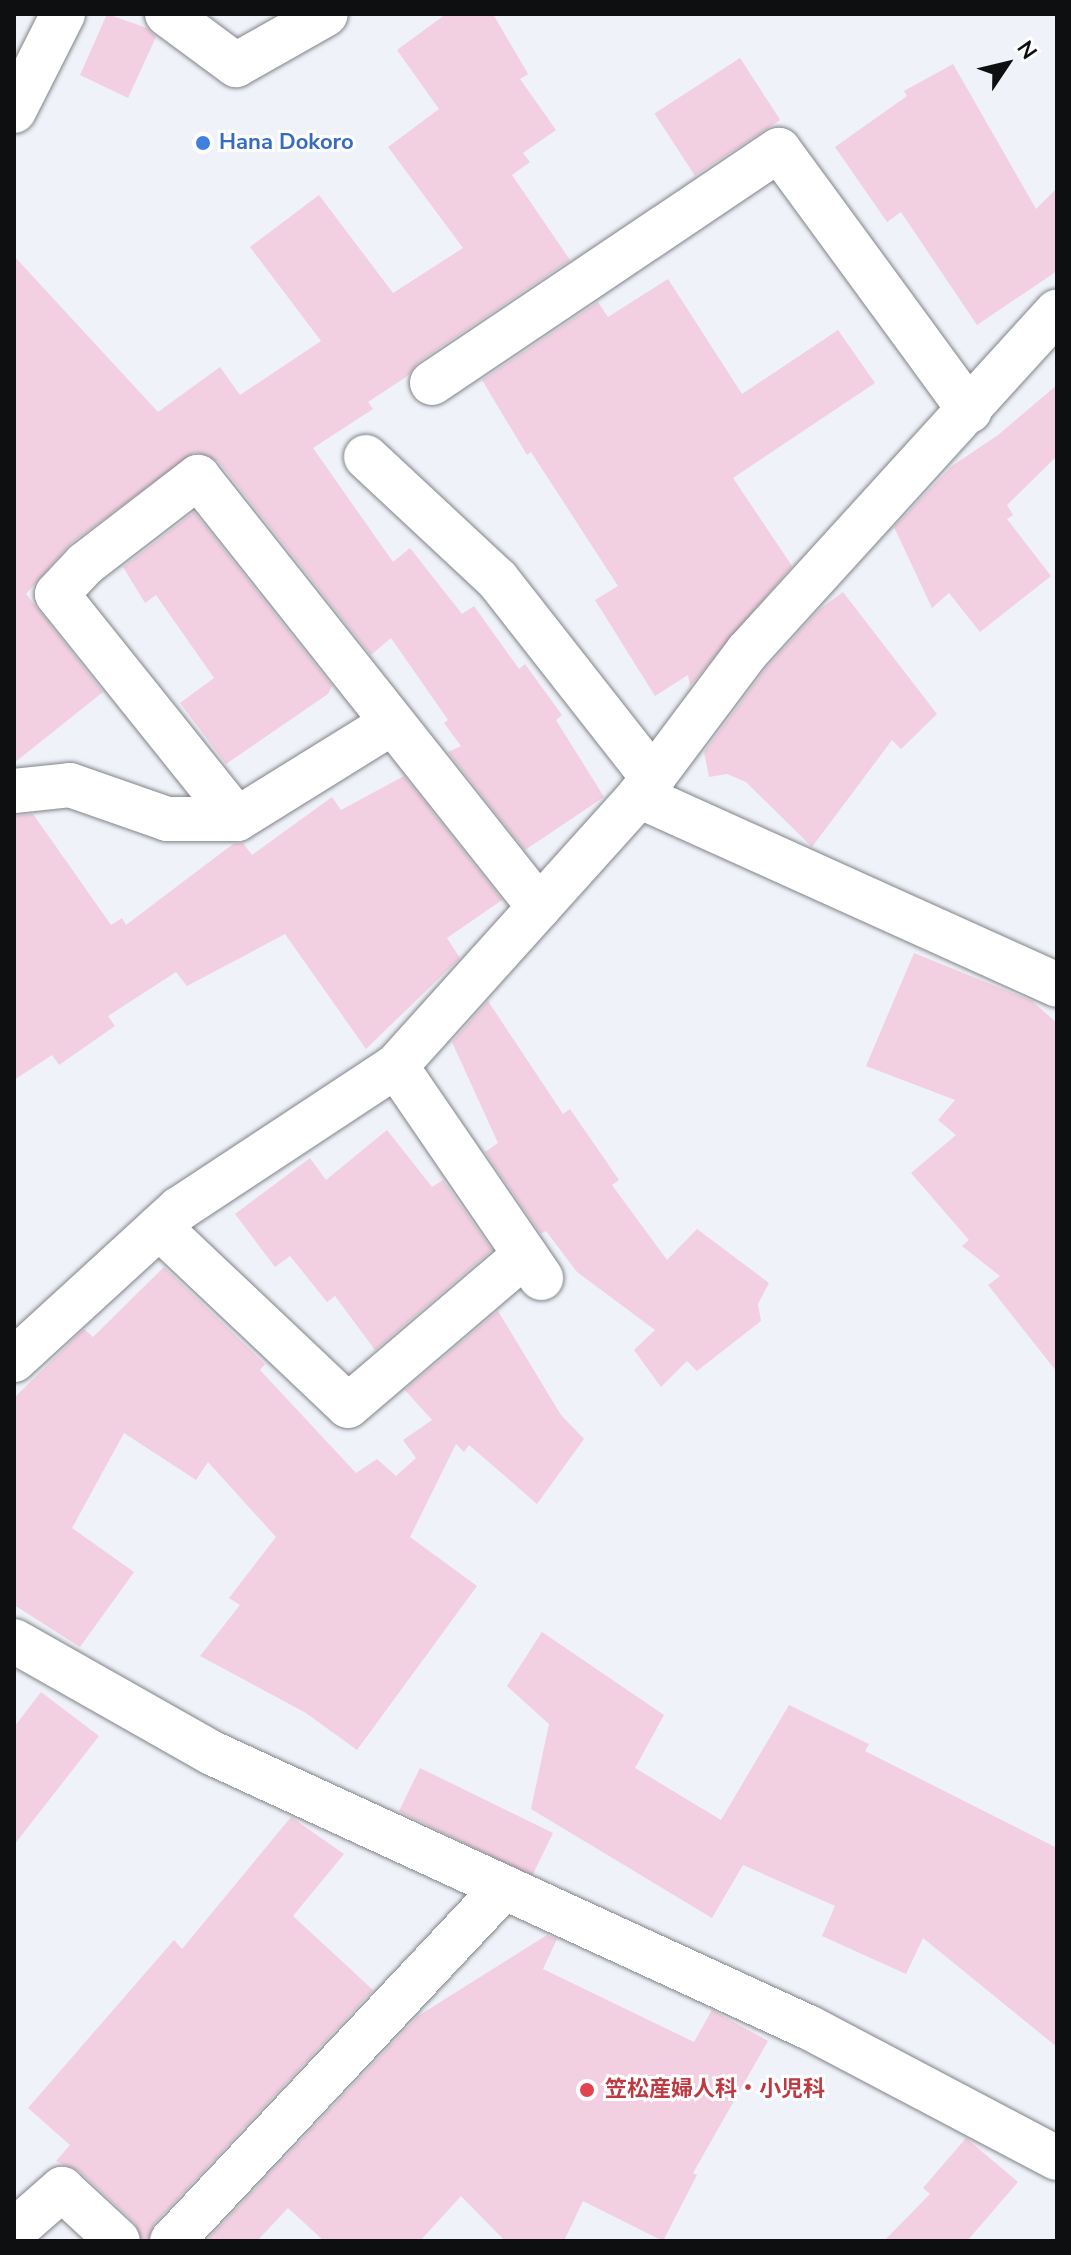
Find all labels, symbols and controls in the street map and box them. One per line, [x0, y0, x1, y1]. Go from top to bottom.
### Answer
north arrow [967, 24, 1047, 104]
text: N [1010, 35, 1044, 66]
place label: Hana Dokoro [219, 130, 354, 156]
marker: Hana Dokoro [194, 134, 212, 152]
place label: 笠松産婦人科・小児科 [605, 2077, 825, 2103]
marker: 笠松産婦人科・小児科 [576, 2079, 598, 2101]

